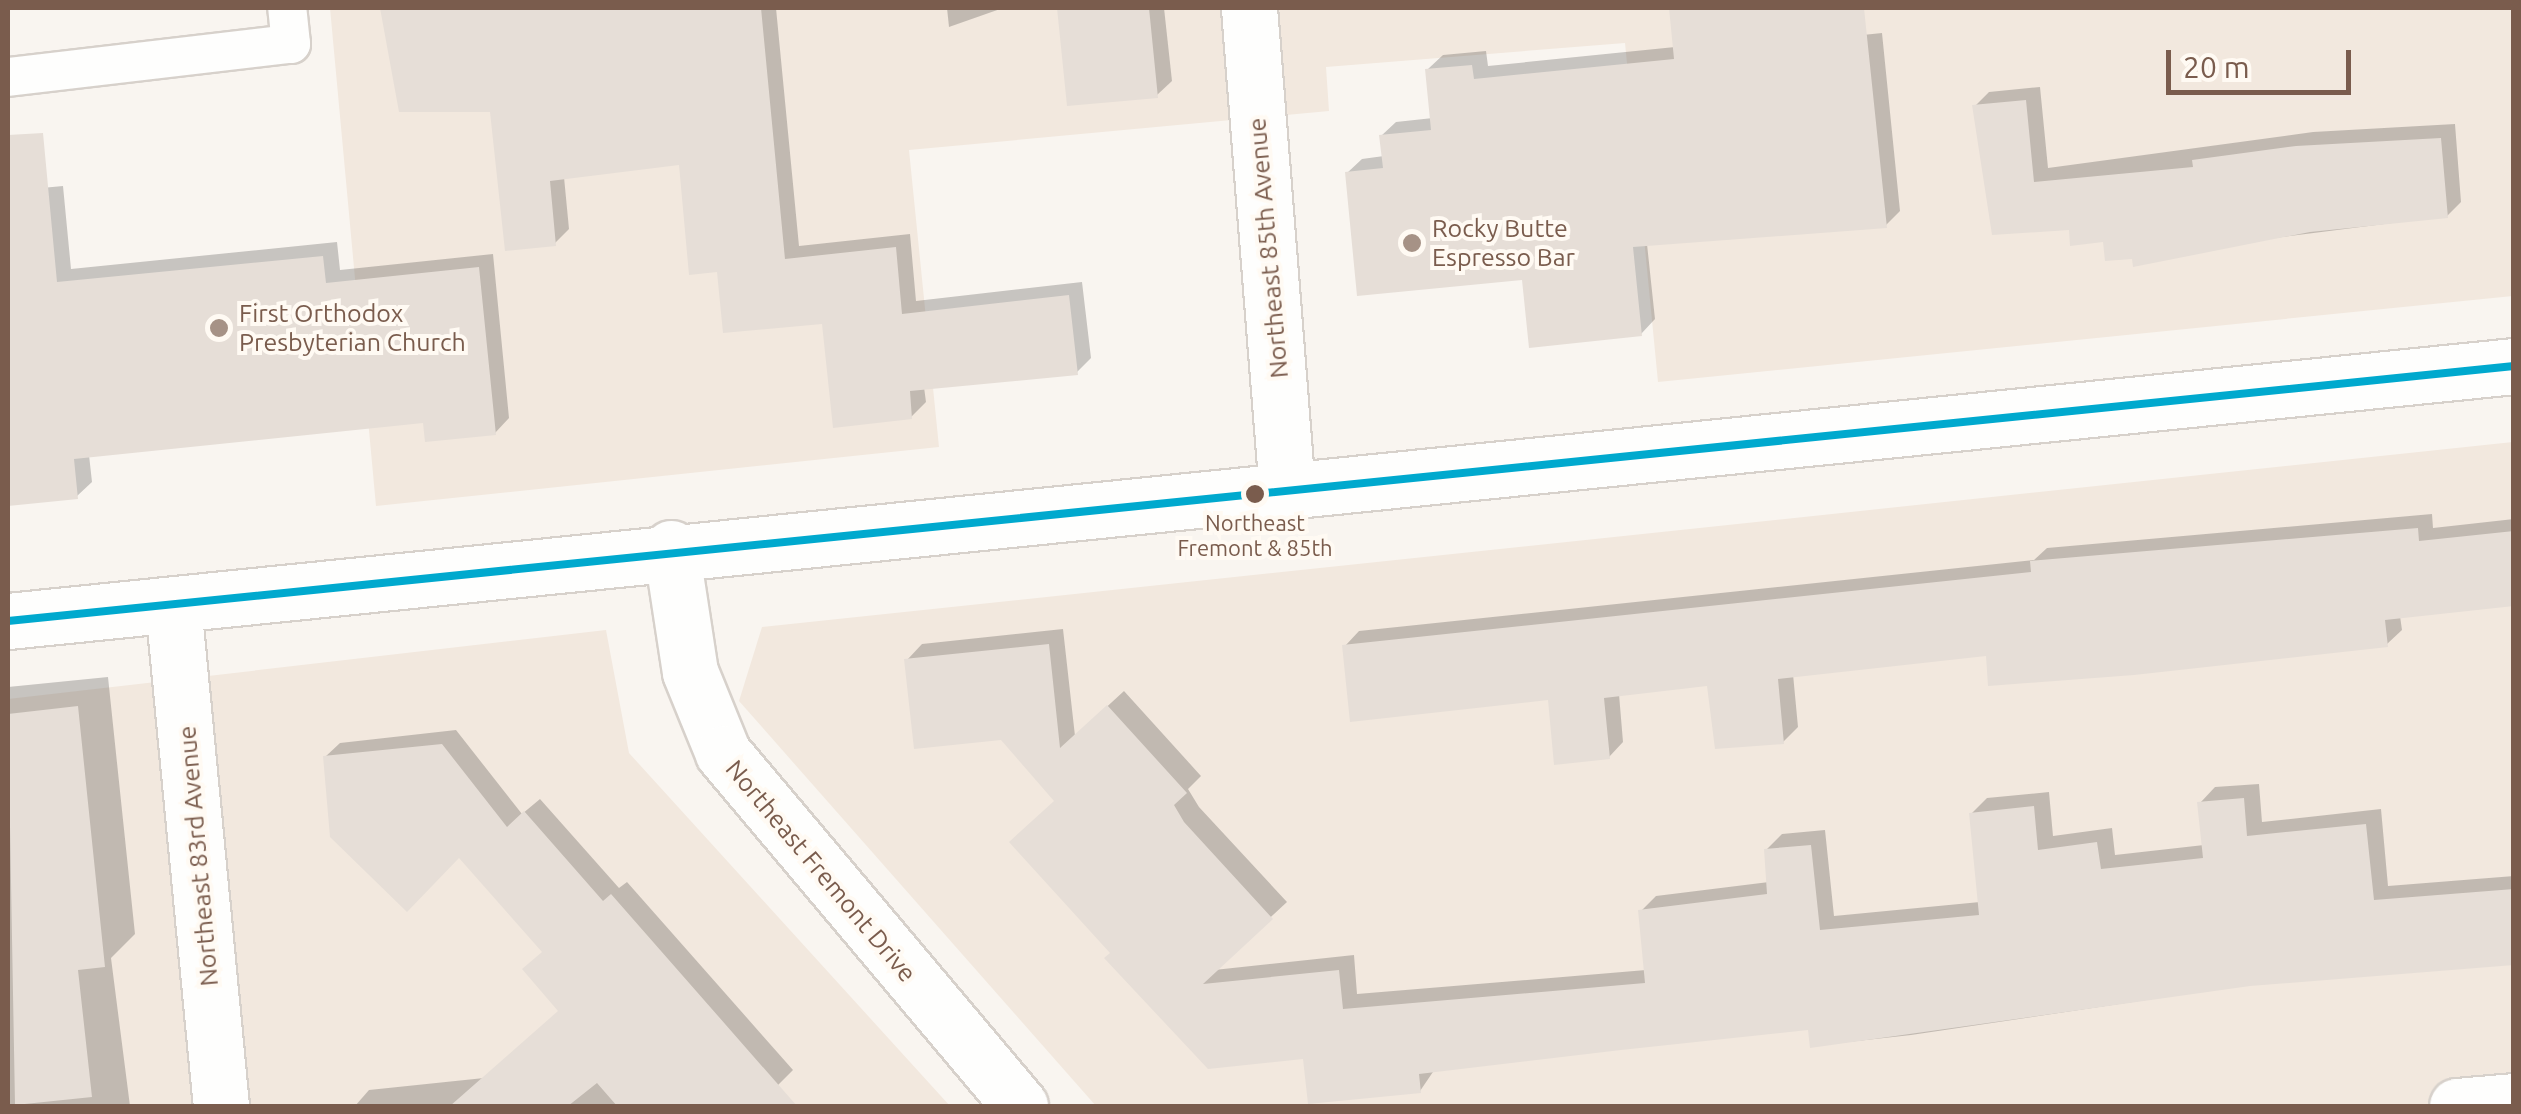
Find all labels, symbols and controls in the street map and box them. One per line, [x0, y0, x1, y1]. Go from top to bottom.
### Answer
scale bar [2171, 30, 2356, 92]
text: 20 m [2183, 50, 2250, 84]
street label: Northeast 85th Avenue [1242, 117, 1294, 379]
place label: Rocky Butte Espresso Bar [1432, 214, 1575, 273]
marker: Rocky Butte Espresso Bar [1401, 232, 1423, 254]
place label: First Orthodox Presbyterian Church [239, 299, 466, 358]
marker: First Orthodox Presbyterian Church [208, 317, 230, 339]
marker: Northeast Fremont & 85th [1245, 484, 1265, 504]
place label: Northeast Fremont & 85th [1177, 509, 1333, 560]
street label: Northeast 83rd Avenue [172, 725, 224, 987]
street label: Northeast Fremont Drive [719, 754, 923, 988]

